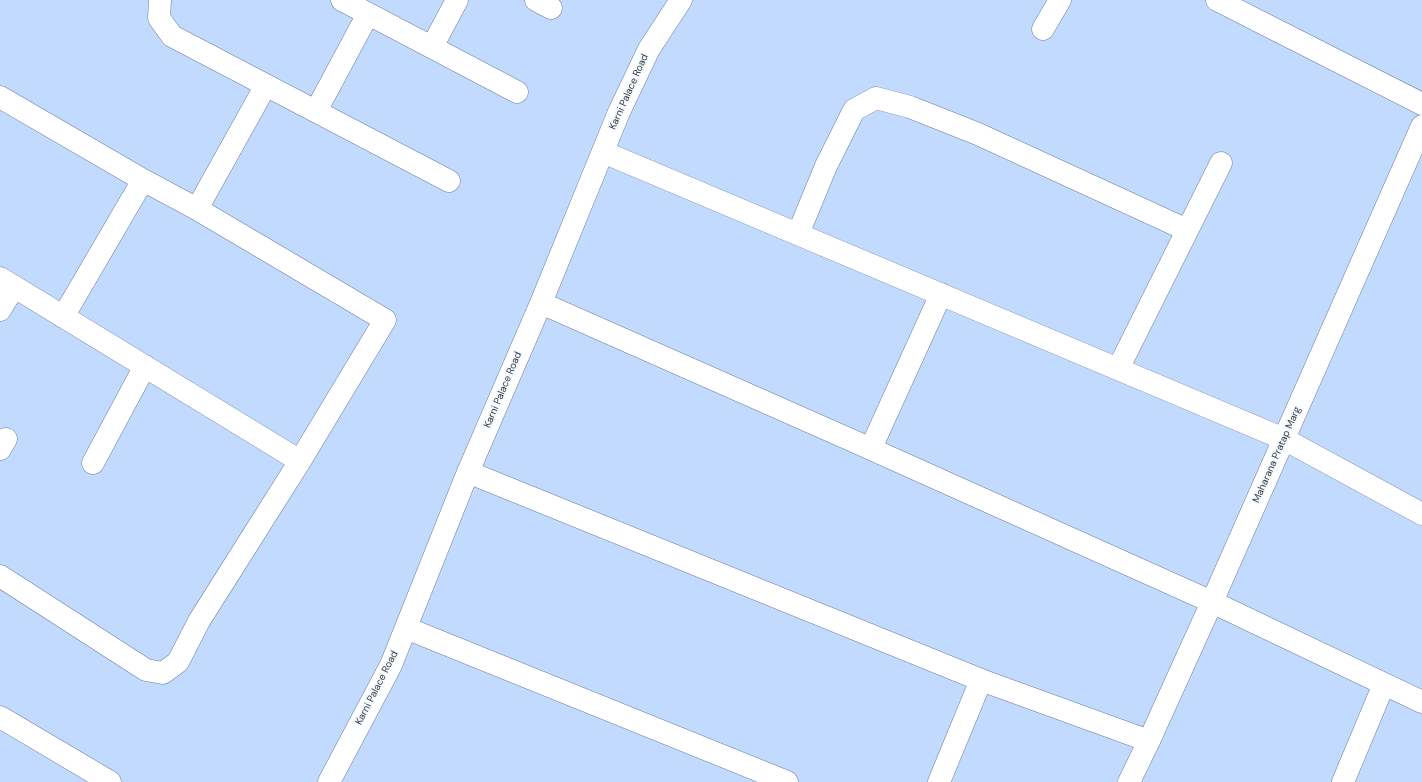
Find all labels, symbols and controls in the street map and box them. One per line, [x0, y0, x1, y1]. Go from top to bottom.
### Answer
street label: Karni Palace Road [607, 52, 651, 132]
street label: Karni Palace Road [482, 350, 524, 430]
street label: Maharana Pratap Marg [1250, 405, 1304, 505]
street label: Karni Palace Road [353, 649, 401, 727]

